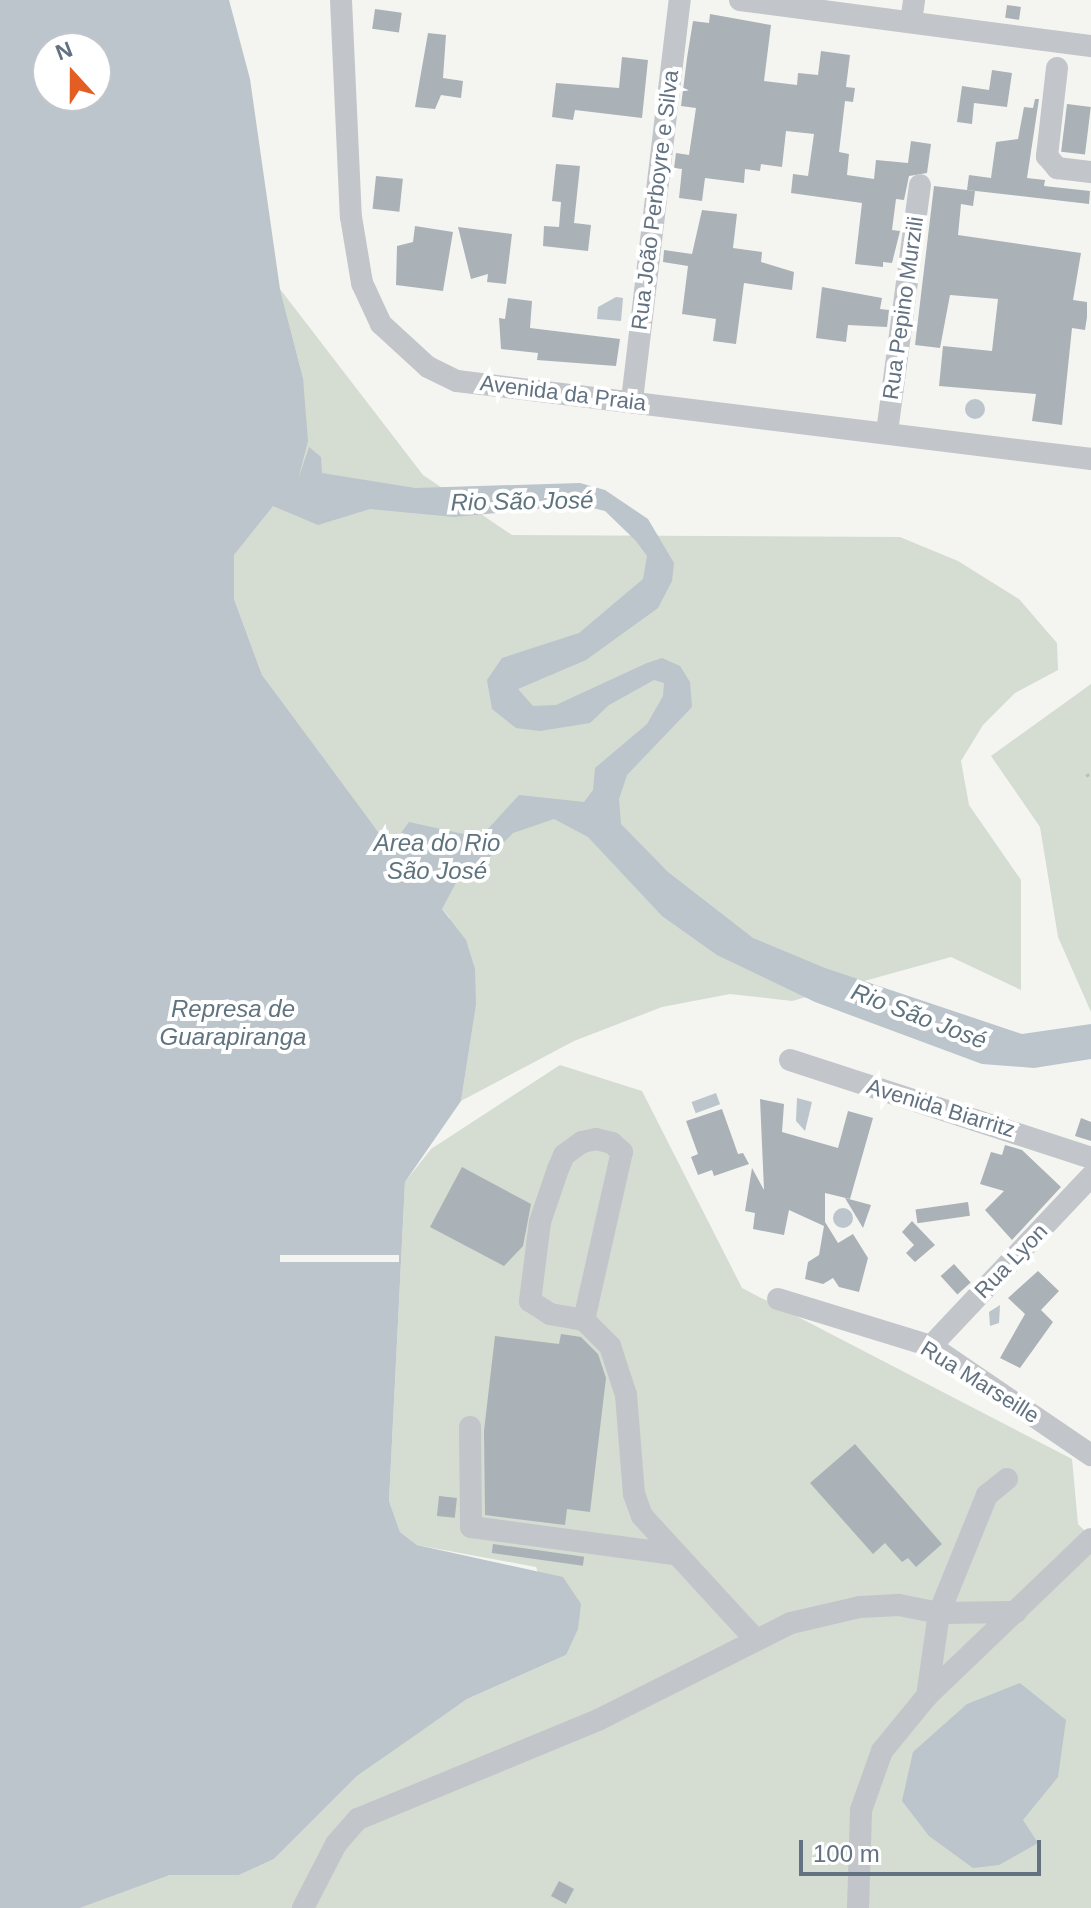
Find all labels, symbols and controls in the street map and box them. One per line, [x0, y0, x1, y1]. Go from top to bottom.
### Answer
north arrow [32, 32, 112, 112]
text: N [52, 36, 76, 66]
street label: Rua João Perboyre e Silva [626, 69, 684, 331]
street label: Rua Pepino Murzili [877, 215, 929, 401]
street label: Avenida da Praia [478, 370, 648, 416]
water label: Rio São José [450, 485, 594, 517]
water label: Area do Rio São José [374, 829, 500, 885]
water label: Rio São José [847, 977, 991, 1055]
water label: Represa de Guarapiranga [160, 995, 306, 1051]
street label: Avenida Biarritz [864, 1073, 1018, 1143]
street label: Rua Lyon [969, 1218, 1053, 1304]
street label: Rua Marseille [916, 1335, 1044, 1429]
scale bar [803, 1824, 1045, 1874]
text: 100 m [813, 1840, 880, 1867]

